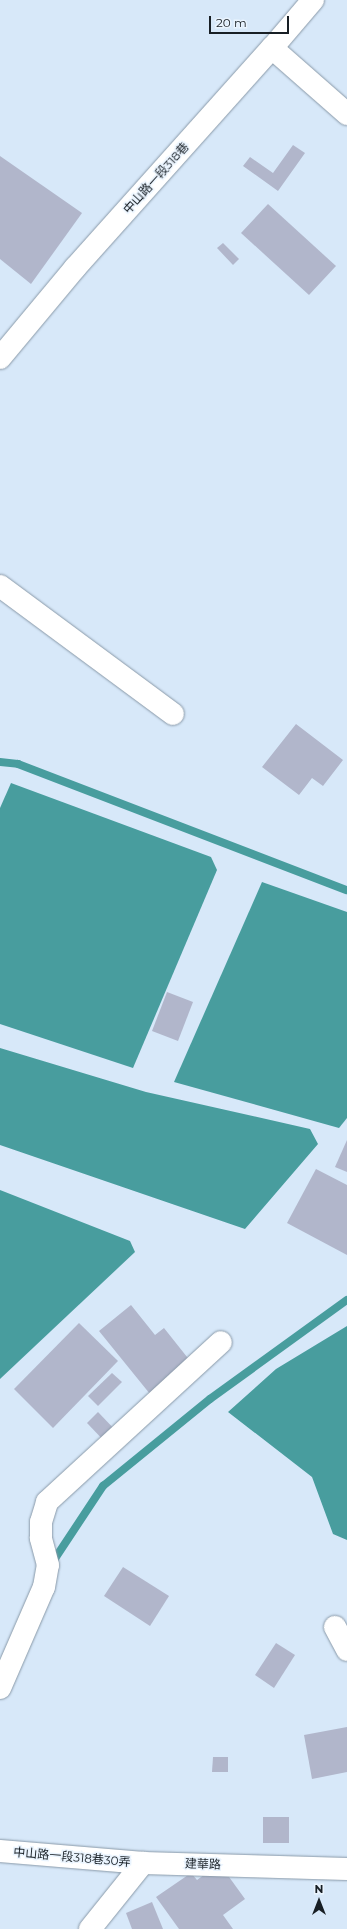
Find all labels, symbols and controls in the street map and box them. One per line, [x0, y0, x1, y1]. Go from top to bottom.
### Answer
scale bar [211, 8, 291, 34]
text: 20 m [216, 15, 247, 30]
street label: 中山路一段318巷 [120, 139, 192, 217]
street label: 中山路一段318巷30弄 [13, 1845, 131, 1869]
street label: 建華路 [185, 1856, 221, 1872]
north arrow [299, 1881, 339, 1921]
text: N [315, 1882, 323, 1896]

